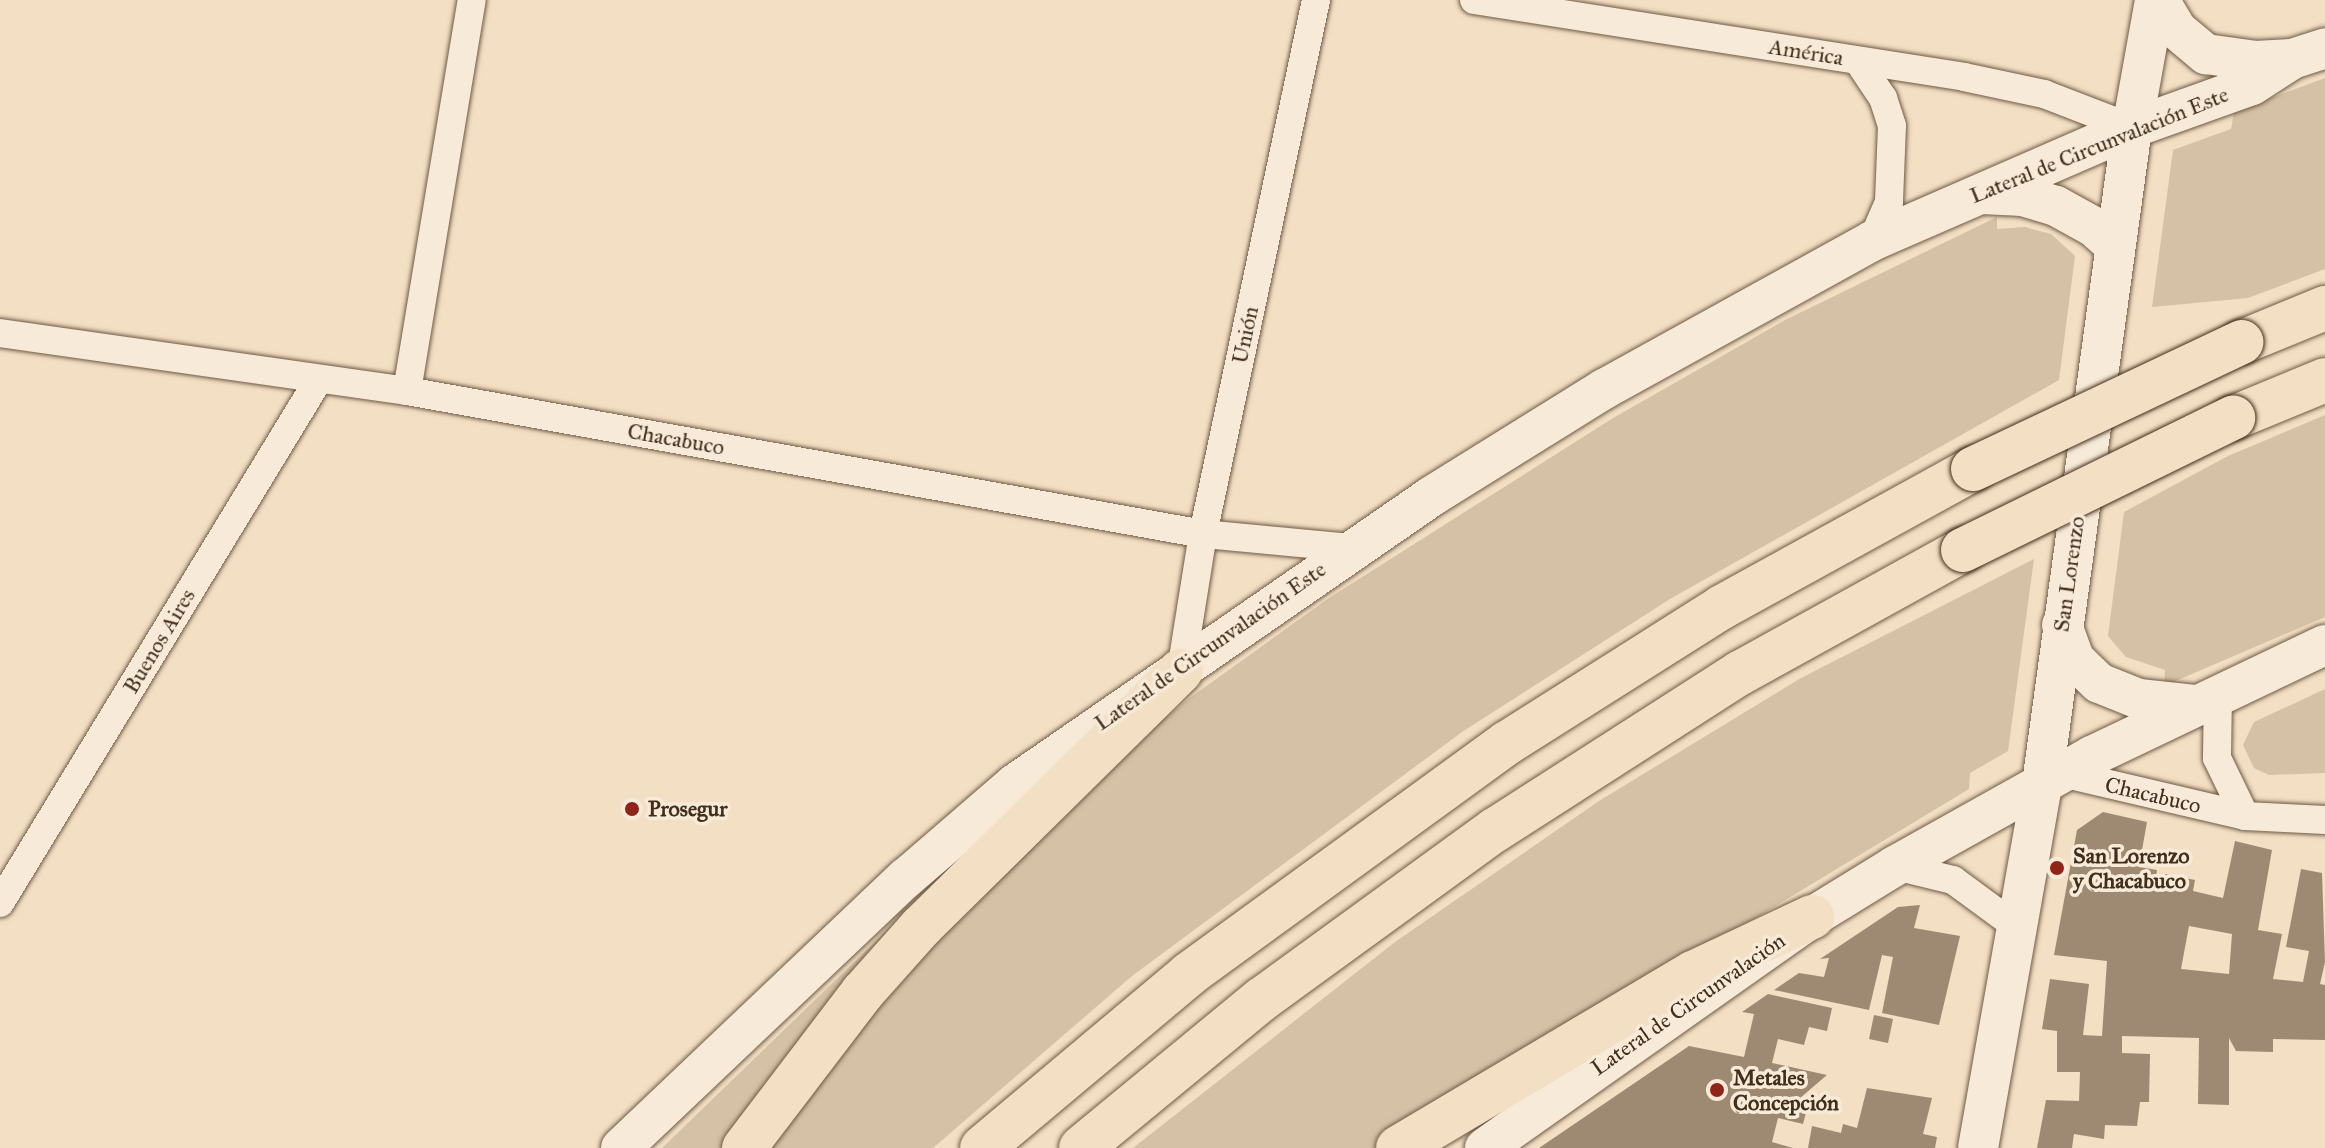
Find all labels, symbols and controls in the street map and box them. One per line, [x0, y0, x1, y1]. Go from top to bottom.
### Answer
street label: América [1767, 33, 1845, 71]
street label: Lateral de Circunvalación Este [1966, 81, 2232, 209]
street label: Unión [1226, 304, 1264, 366]
street label: Chacabuco [625, 417, 727, 461]
street label: San Lorenzo [2048, 514, 2090, 634]
street label: Lateral de Circunvalación Este [1089, 556, 1331, 736]
street label: Buenos Aires [117, 584, 201, 698]
street label: Chacabuco [2102, 771, 2204, 819]
place label: Prosegur [648, 796, 728, 822]
marker: Prosegur [623, 800, 641, 818]
place label: San Lorenzo y Chacabuco [2073, 842, 2190, 894]
marker: San Lorenzo y Chacabuco [2048, 859, 2066, 877]
street label: Lateral de Circunvalación [1586, 927, 1790, 1081]
place label: Metales Concepción [1733, 1064, 1839, 1116]
marker: Metales Concepción [1708, 1081, 1726, 1099]

